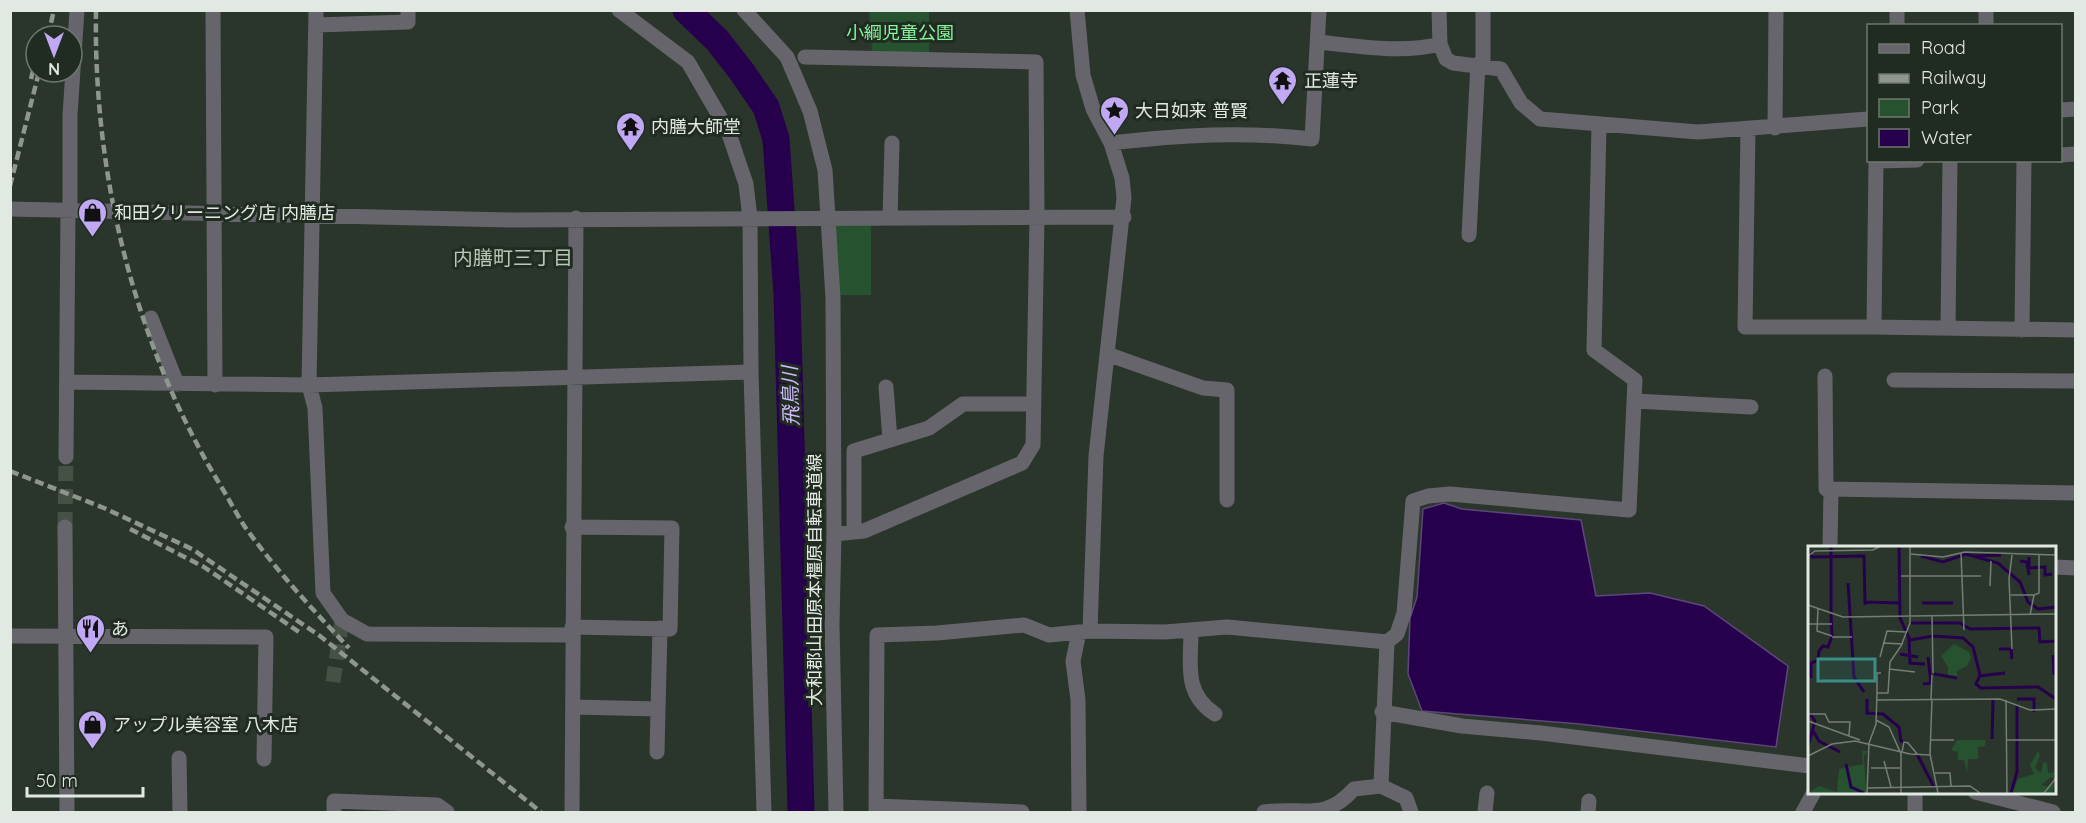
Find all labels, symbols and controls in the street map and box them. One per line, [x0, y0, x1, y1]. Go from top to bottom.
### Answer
park label: 小綱児童公園 [846, 21, 954, 44]
north arrow [24, 24, 84, 84]
legend [1867, 24, 2062, 162]
text: Road [1921, 36, 1966, 59]
text: N [48, 59, 60, 79]
temple icon: 正蓮寺 [1267, 64, 1299, 106]
text: Railway [1921, 66, 1987, 89]
place label: 正蓮寺 [1304, 69, 1358, 92]
place icon: 大日如来 普賢 [1098, 94, 1130, 136]
text: Park [1921, 96, 1959, 119]
place label: 大日如来 普賢 [1135, 99, 1248, 122]
temple icon: 内膳大師堂 [614, 110, 646, 152]
place label: 内膳大師堂 [651, 115, 741, 138]
text: Water [1921, 126, 1972, 149]
shop icon: 和田クリーニング店 内膳店 [77, 196, 109, 238]
place label: 和田クリーニング店 内膳店 [114, 201, 335, 224]
district label: 内膳町三丁目 [453, 245, 573, 270]
water label: 飛鳥川 [776, 364, 804, 426]
street label: 大和郡山田原本橿原自転車道線 [803, 454, 826, 706]
inset map [1808, 546, 2056, 793]
restaurant icon: あ [74, 612, 106, 654]
place label: あ [111, 617, 129, 640]
shop icon: アップル美容室 八木店 [76, 708, 108, 750]
place label: アップル美容室 八木店 [113, 713, 298, 736]
scale bar [27, 760, 142, 798]
text: 50 m [36, 769, 78, 792]

